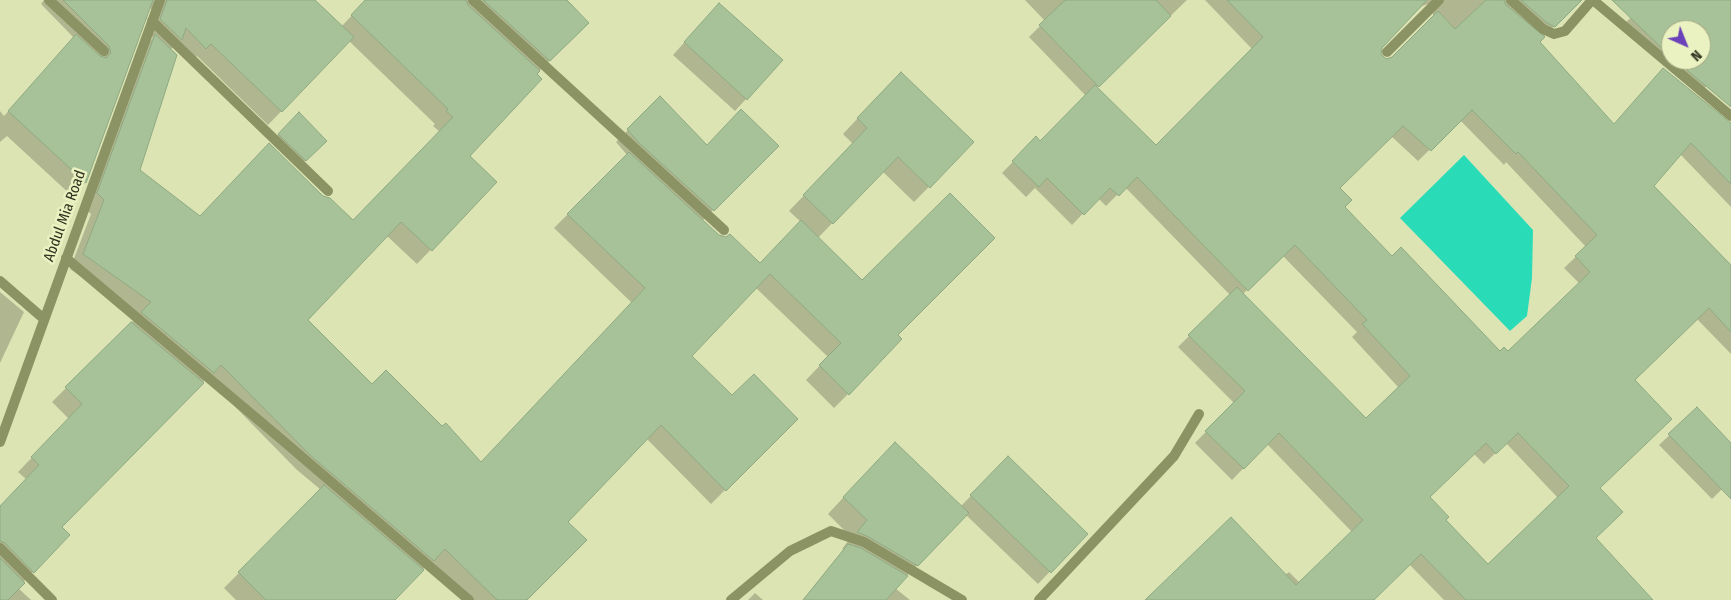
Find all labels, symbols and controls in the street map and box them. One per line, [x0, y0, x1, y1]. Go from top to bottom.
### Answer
north arrow [1661, 20, 1711, 70]
text: N [1687, 46, 1705, 64]
street label: Abdul Mia Road [40, 168, 90, 264]

